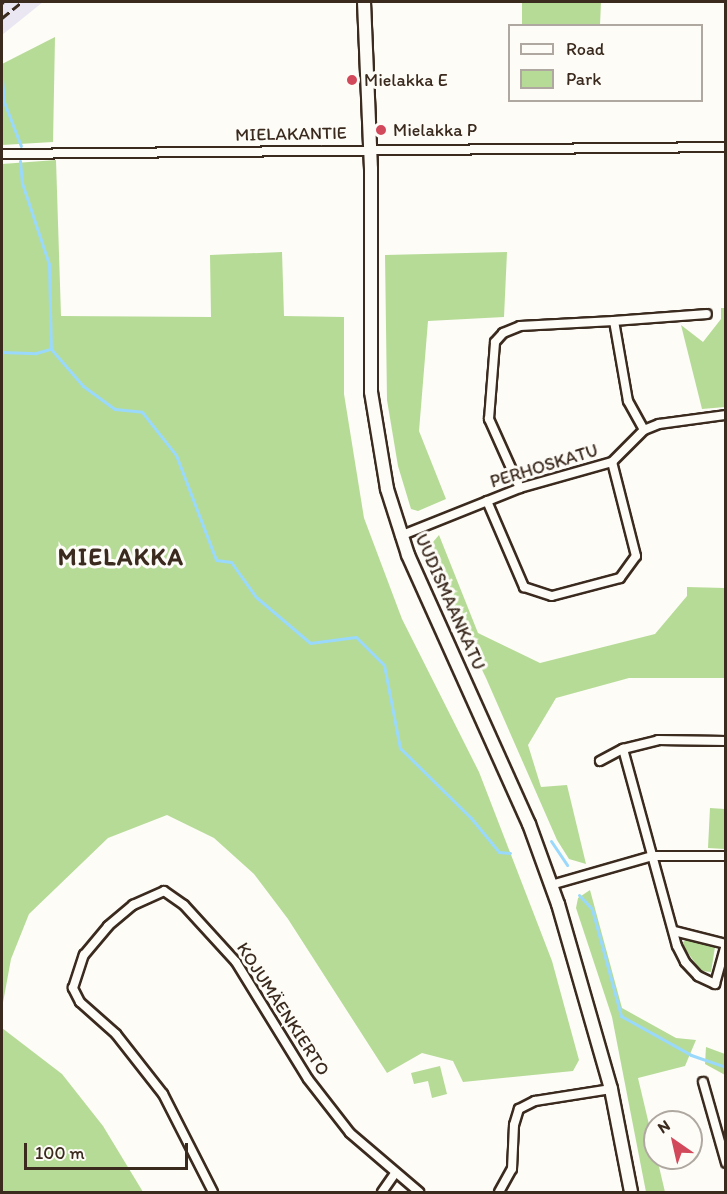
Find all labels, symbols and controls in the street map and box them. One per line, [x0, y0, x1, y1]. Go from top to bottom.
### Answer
legend [508, 24, 703, 102]
text: Road [566, 38, 605, 60]
text: Park [566, 68, 601, 90]
place label: Mielakka E [364, 69, 448, 91]
marker: Mielakka E [345, 73, 359, 87]
place label: Mielakka P [393, 119, 477, 141]
street label: MIELAKANTIE [235, 122, 347, 146]
marker: Mielakka P [374, 123, 388, 137]
street label: PERHOSKATU [487, 439, 601, 493]
street label: UUDISMAANKATU [410, 531, 490, 673]
district label: MIELAKKA [58, 543, 184, 571]
street label: KOJUMÄENKIERTO [232, 938, 334, 1080]
north arrow [643, 1110, 703, 1170]
text: N [654, 1115, 674, 1137]
scale bar [27, 1131, 190, 1169]
text: 100 m [35, 1142, 85, 1164]

